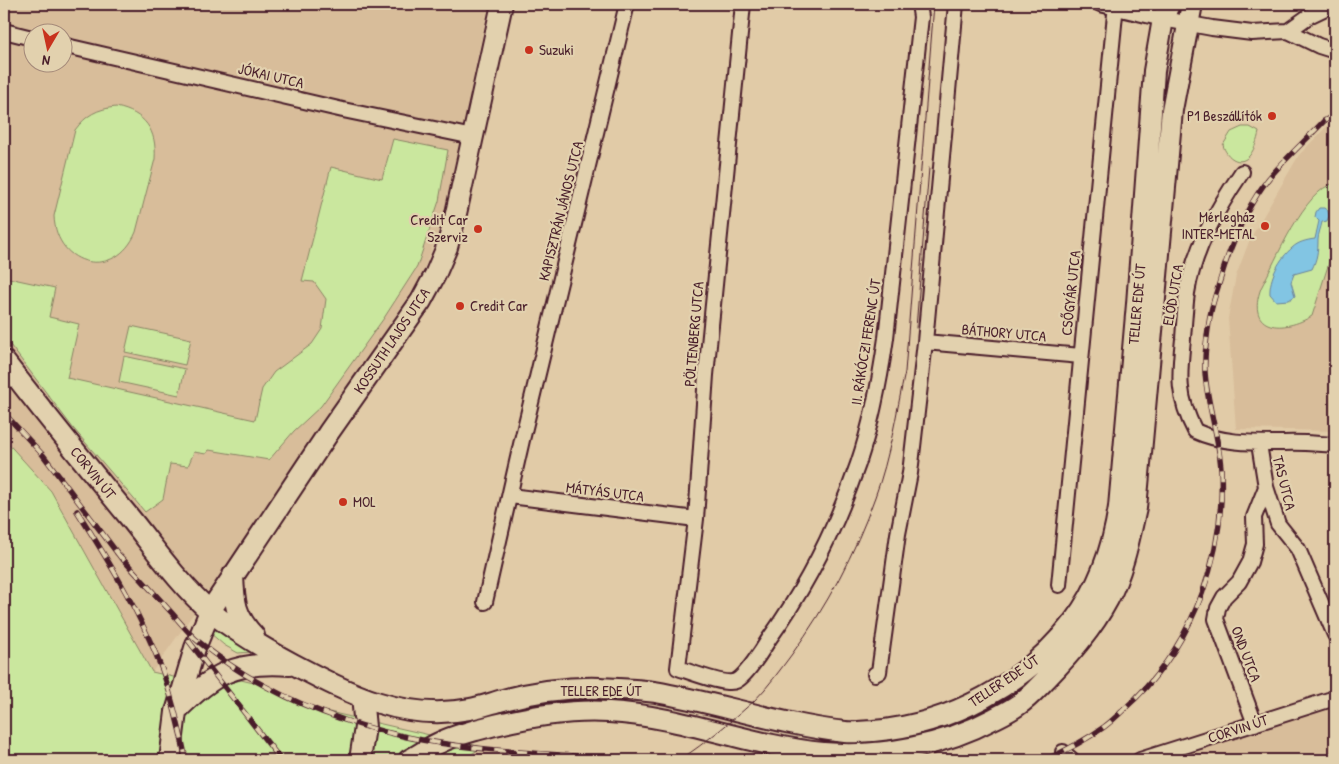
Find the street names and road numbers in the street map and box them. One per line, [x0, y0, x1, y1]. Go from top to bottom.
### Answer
street label: JÓKAI UTCA [236, 58, 307, 93]
street label: KAPISZTRÁN JÁNOS UTCA [533, 138, 588, 283]
street label: CSŐGYÁR UTCA [1056, 249, 1085, 337]
street label: TELLER EDE ÚT [1123, 262, 1151, 345]
street label: ELŐD UTCA [1157, 262, 1188, 327]
street label: II. RÁKÓCZI FERENC ÚT [845, 276, 886, 407]
street label: PÖLTENBERG UTCA [678, 280, 709, 387]
street label: KOSSUTH LAJOS UTCA [348, 283, 435, 398]
street label: BÁTHORY UTCA [961, 318, 1048, 347]
street label: CORVIN ÚT [66, 442, 122, 504]
street label: TAS UTCA [1268, 453, 1302, 513]
street label: MÁTYÁS UTCA [565, 476, 646, 507]
street label: OND UTCA [1226, 623, 1267, 685]
street label: TELLER EDE ÚT [964, 649, 1044, 712]
street label: TELLER EDE ÚT [561, 680, 642, 701]
street label: CORVIN ÚT [1205, 709, 1272, 748]

